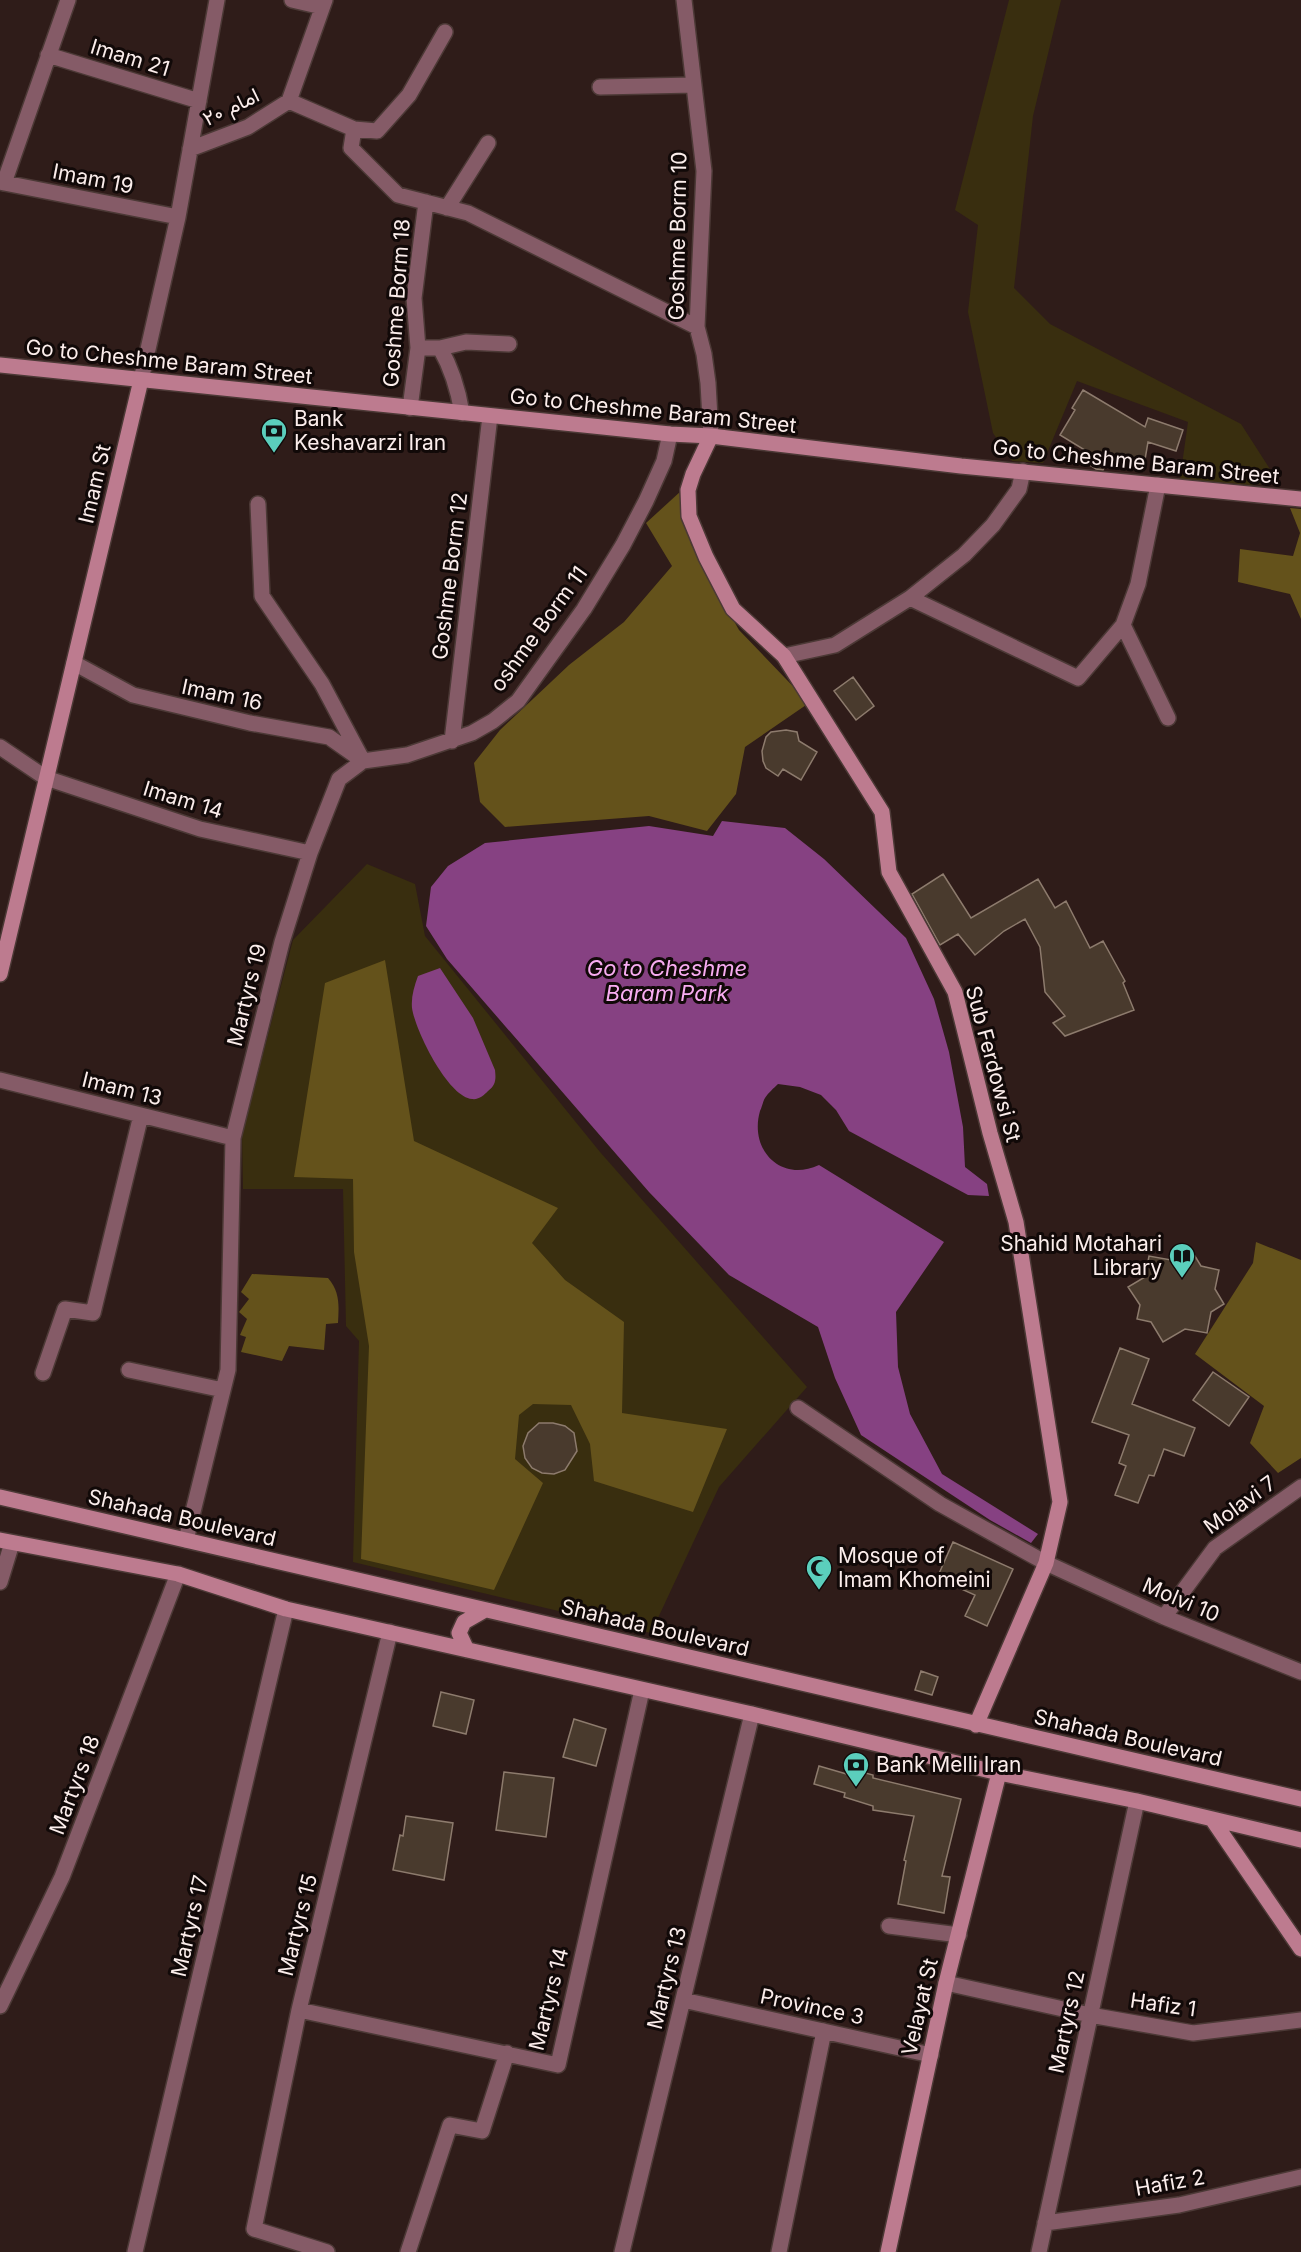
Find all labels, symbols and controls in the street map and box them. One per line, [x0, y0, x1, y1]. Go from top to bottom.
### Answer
street label: Imam 21 [88, 34, 173, 81]
street label: امام ۲۰ [198, 82, 264, 133]
street label: Goshme Borm 10 [664, 151, 691, 321]
street label: Imam 19 [51, 158, 136, 199]
street label: Goshme Borm 18 [378, 218, 415, 388]
street label: Go to Cheshme Baram Street [24, 334, 314, 389]
street label: Go to Cheshme Baram Street [508, 383, 798, 438]
place label: Bank Keshavarzi Iran [294, 406, 446, 455]
bank icon: Bank Keshavarzi Iran [259, 416, 289, 454]
street label: Go to Cheshme Baram Street [991, 434, 1281, 489]
street label: Imam St [73, 442, 116, 526]
street label: Goshme Borm 12 [427, 491, 472, 661]
street label: oshme Borm 11 [485, 561, 592, 696]
street label: Imam 16 [180, 674, 265, 715]
street label: Imam 14 [140, 776, 226, 823]
street label: Martyrs 19 [222, 941, 271, 1049]
water label: Go to Cheshme Baram Park [587, 955, 747, 1006]
street label: Sub Ferdowsi St [961, 983, 1026, 1145]
street label: Imam 13 [79, 1067, 165, 1111]
place label: Shahid Motahari Library [1000, 1231, 1162, 1280]
library icon: Shahid Motahari Library [1167, 1241, 1197, 1279]
street label: Molavi 7 [1199, 1470, 1281, 1539]
street label: Shahada Boulevard [86, 1484, 278, 1551]
place label: Mosque of Imam Khomeini [838, 1543, 990, 1592]
mosque icon: Mosque of Imam Khomeini [804, 1553, 834, 1591]
street label: Molvi 10 [1139, 1572, 1224, 1627]
street label: Shahada Boulevard [559, 1594, 751, 1661]
street label: Shahada Boulevard [1032, 1704, 1224, 1771]
street label: Martyrs 18 [44, 1732, 105, 1838]
bank icon: Bank Melli Iran [841, 1750, 871, 1788]
place label: Bank Melli Iran [876, 1752, 1022, 1777]
street label: Martyrs 15 [273, 1871, 322, 1979]
street label: Martyrs 17 [166, 1873, 213, 1979]
street label: Martyrs 13 [642, 1924, 691, 2032]
street label: Martyrs 14 [524, 1945, 573, 2053]
street label: Velayat St [896, 1956, 943, 2058]
street label: Martyrs 12 [1043, 1968, 1090, 2076]
street label: Province 3 [758, 1983, 866, 2030]
street label: Hafiz 1 [1128, 1988, 1198, 2021]
street label: Hafiz 2 [1133, 2164, 1207, 2201]

